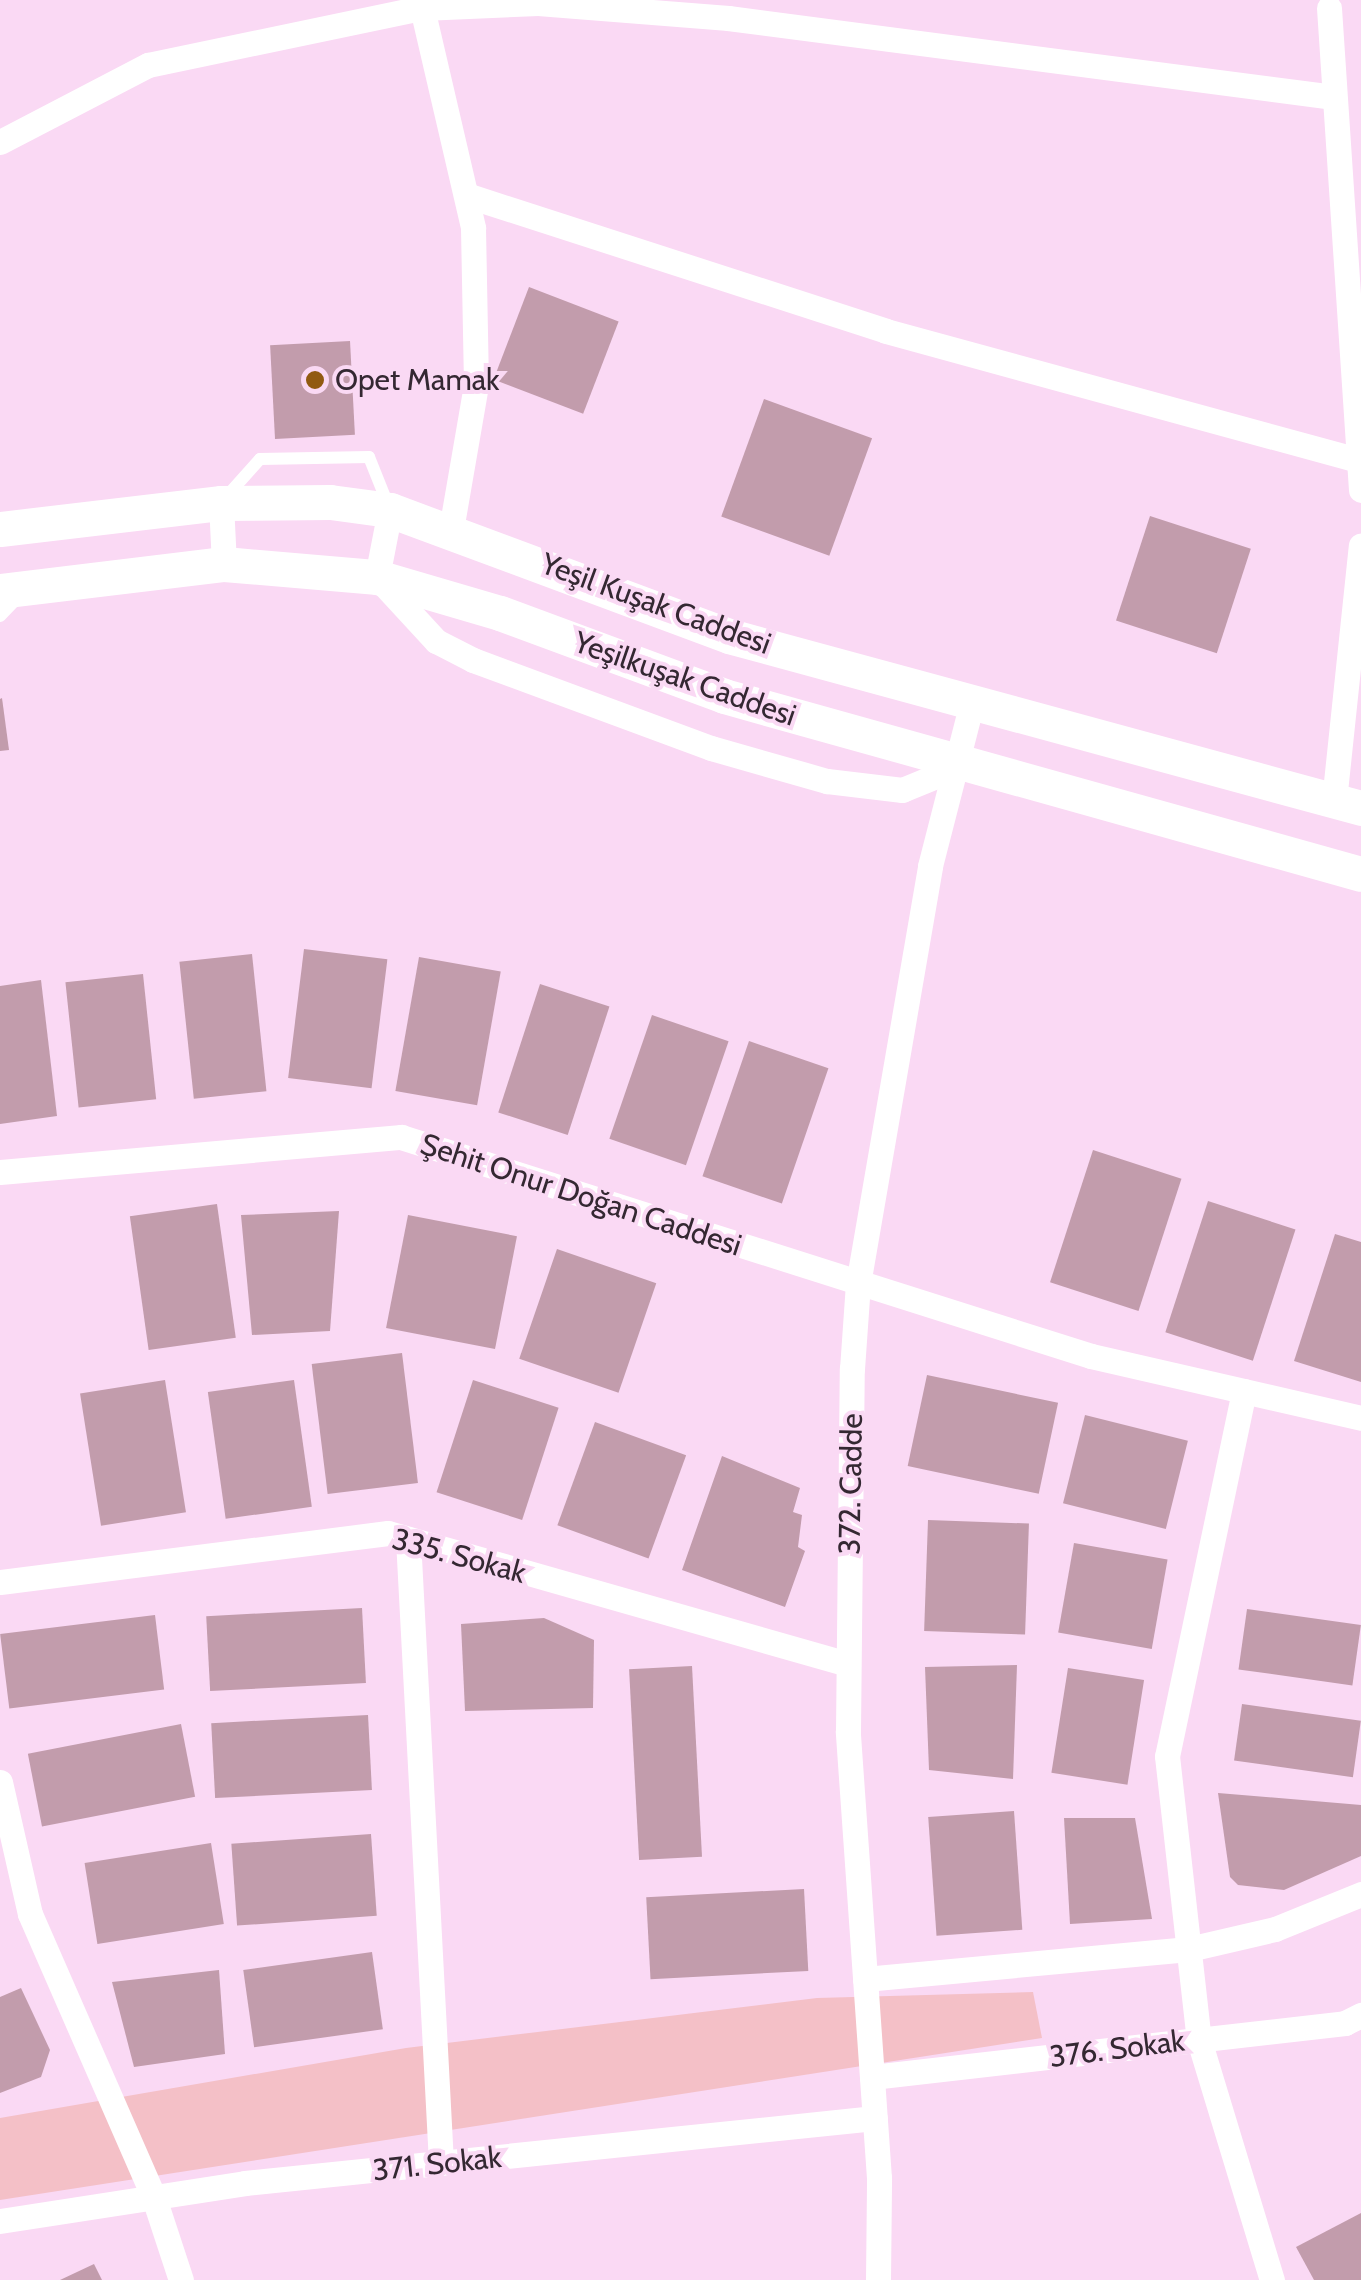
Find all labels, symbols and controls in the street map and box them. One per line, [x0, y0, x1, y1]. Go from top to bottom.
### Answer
place label: Opet Mamak [335, 362, 500, 398]
marker: Opet Mamak [304, 369, 326, 391]
street label: Yeşil Kuşak Caddesi [536, 546, 776, 662]
street label: Yeşilkuşak Caddesi [569, 624, 801, 734]
street label: Şehit Onur Doğan Caddesi [416, 1126, 746, 1264]
street label: 372. Cadde [832, 1413, 870, 1555]
street label: 335. Sokak [388, 1521, 530, 1591]
street label: 376. Sokak [1047, 2023, 1187, 2075]
street label: 371. Sokak [371, 2139, 503, 2189]

